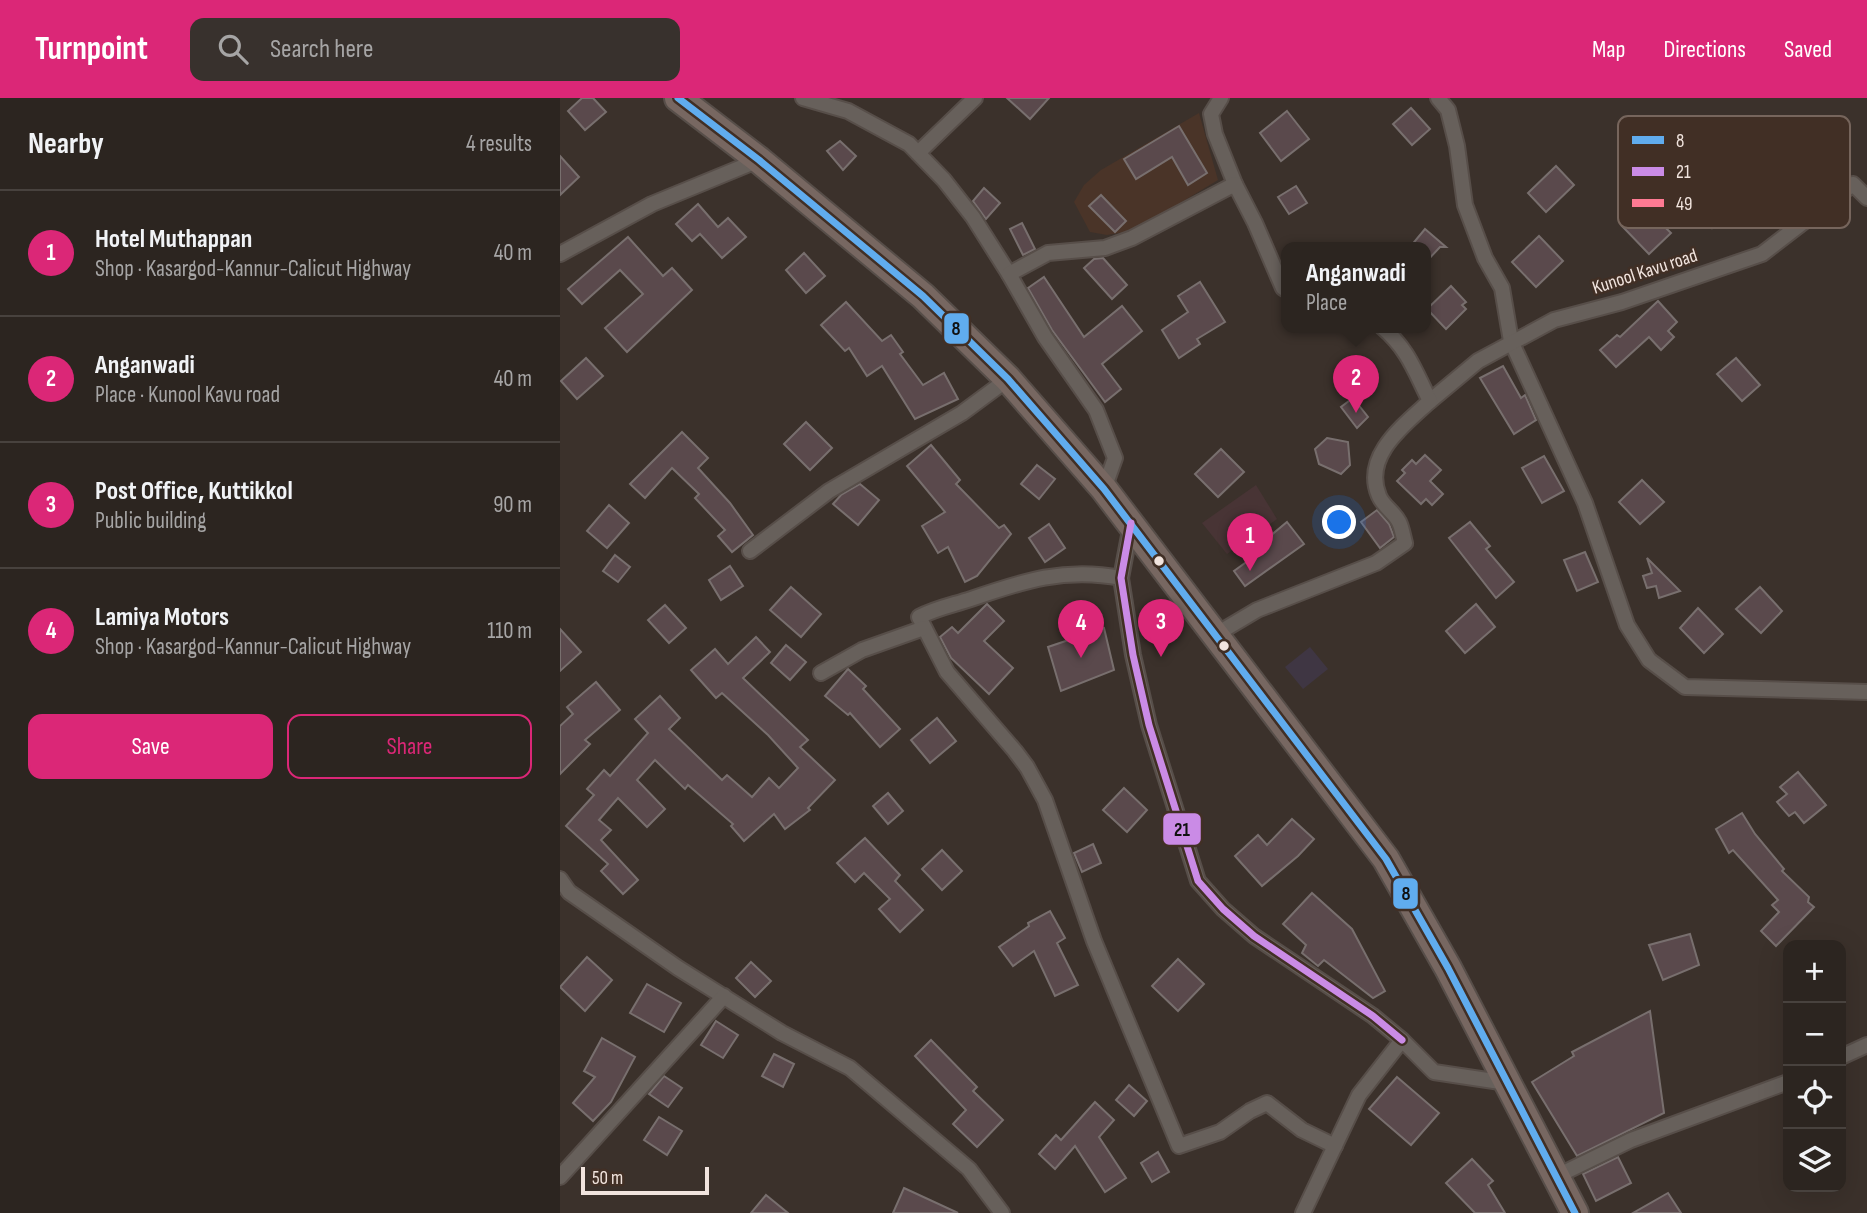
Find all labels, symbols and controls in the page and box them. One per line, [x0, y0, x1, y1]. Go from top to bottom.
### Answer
search box [190, 18, 680, 81]
text: Turnpoint [35, 29, 148, 69]
icon: search [214, 30, 252, 68]
text: Search here [270, 34, 373, 65]
text: Map [1592, 35, 1625, 64]
text: Directions [1663, 35, 1746, 64]
text: Saved [1784, 35, 1832, 64]
legend [1618, 116, 1850, 228]
text: Nearby [28, 126, 104, 162]
text: 4 results [466, 130, 532, 158]
text: 8 [1676, 130, 1684, 153]
text: 21 [1676, 161, 1691, 184]
text: 49 [1676, 193, 1692, 216]
text: Hotel Muthappan [95, 224, 252, 255]
text: 1 [46, 239, 56, 267]
text: 40 m [494, 239, 532, 267]
popup [1281, 242, 1431, 333]
street label: Kunool Kavu road [1590, 244, 1700, 300]
text: Shop · Kasargod-Kannur-Calicut Highway [95, 255, 411, 283]
text: Anganwadi [1306, 258, 1406, 289]
text: Place [1306, 289, 1347, 317]
line badge: 8 [943, 312, 970, 345]
text: 8 [952, 318, 961, 341]
text: Anganwadi [95, 350, 195, 381]
pin: 2 [1333, 355, 1379, 413]
text: 2 [46, 365, 56, 393]
text: 40 m [494, 365, 532, 393]
text: Place · Kunool Kavu road [95, 381, 280, 409]
text: Post Office, Kuttikkol [95, 476, 293, 507]
text: 3 [46, 491, 56, 519]
text: 90 m [493, 491, 532, 519]
your location [1322, 505, 1356, 539]
text: Public building [95, 507, 206, 535]
pin: 1 [1227, 513, 1273, 571]
unlabelled marker [1152, 554, 1166, 568]
pin: 3 [1138, 599, 1184, 657]
pin: 4 [1058, 600, 1104, 658]
text: Lamiya Motors [95, 602, 229, 633]
text: 4 [46, 617, 56, 645]
text: 110 m [487, 617, 532, 645]
text: Shop · Kasargod-Kannur-Calicut Highway [95, 633, 411, 661]
unlabelled marker [1217, 639, 1231, 653]
button: Save [28, 714, 273, 779]
button: Share [287, 714, 532, 779]
line badge: 21 [1162, 812, 1202, 846]
text: 21 [1174, 819, 1190, 842]
line badge: 8 [1392, 877, 1419, 910]
text: 8 [1402, 883, 1411, 906]
map controls [1783, 940, 1846, 1192]
button: + [1783, 940, 1846, 1003]
button: − [1783, 1003, 1846, 1066]
button: locate [1783, 1066, 1846, 1129]
button: layers [1783, 1129, 1846, 1192]
scale bar [581, 1164, 709, 1196]
text: 50 m [592, 1167, 623, 1190]

